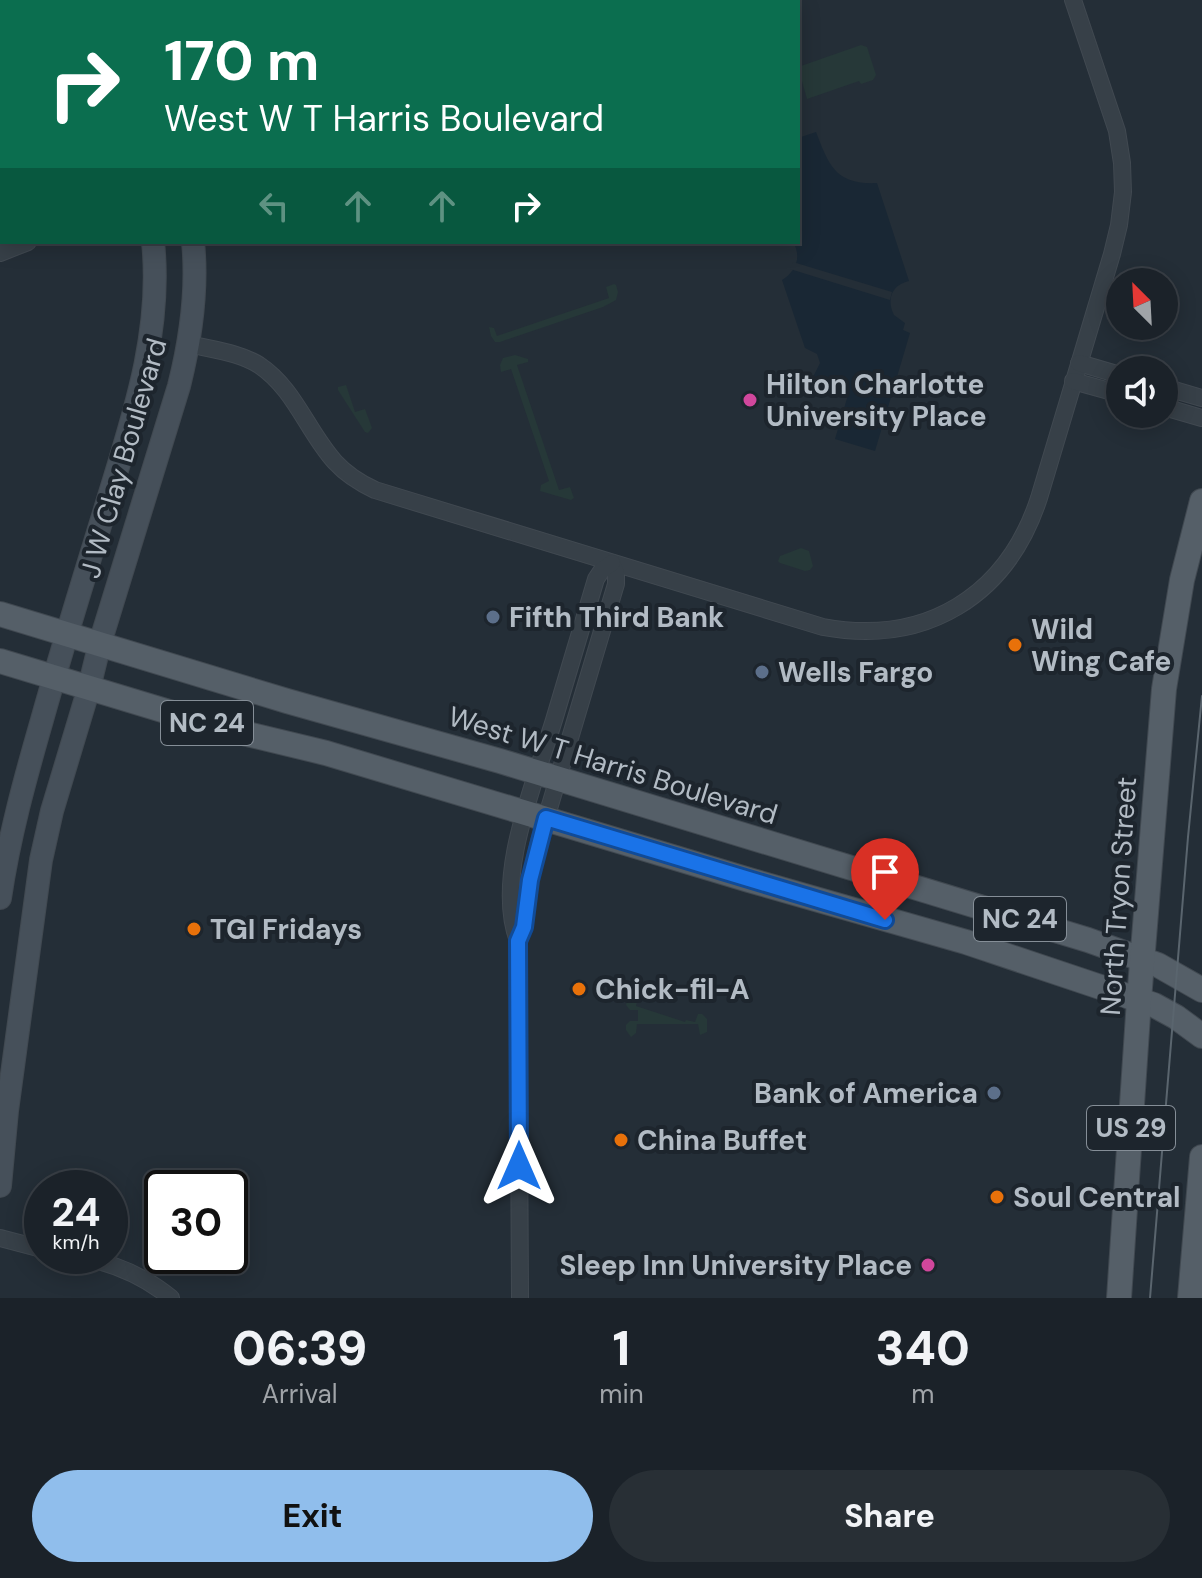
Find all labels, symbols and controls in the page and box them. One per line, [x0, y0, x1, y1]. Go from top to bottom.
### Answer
text: 170 m [164, 24, 319, 97]
icon: right [32, 32, 136, 136]
text: West W T Harris Boulevard [164, 95, 604, 142]
icon: left [252, 184, 296, 228]
icon: ahead [336, 184, 380, 228]
icon: ahead [420, 184, 464, 228]
icon: right [504, 184, 548, 228]
north arrow [1106, 268, 1178, 340]
map controls [1106, 268, 1178, 428]
street label: J W Clay Boulevard [72, 334, 175, 582]
button: sound [1106, 356, 1178, 428]
place label: Hilton Charlotte University Place [766, 366, 987, 435]
marker: Hilton Charlotte University Place [741, 391, 759, 409]
place label: Fifth Third Bank [509, 599, 724, 636]
marker: Fifth Third Bank [484, 608, 502, 626]
place label: Wild Wing Cafe [1031, 611, 1171, 680]
marker: Wild Wing Cafe [1006, 636, 1024, 654]
place label: Wells Fargo [778, 654, 933, 691]
marker: Wells Fargo [753, 663, 771, 681]
street label: West W T Harris Boulevard [444, 698, 782, 833]
road number: NC 24 [161, 701, 253, 745]
street label: North Tryon Street [1092, 776, 1145, 1017]
pin [851, 838, 919, 920]
icon: arrive [863, 850, 907, 894]
road number: NC 24 [974, 897, 1066, 941]
place label: TGI Fridays [210, 911, 362, 948]
marker: TGI Fridays [185, 920, 203, 938]
place label: Chick-fil-A [595, 971, 750, 1008]
marker: Chick-fil-A [570, 980, 588, 998]
place label: Bank of America [754, 1075, 978, 1112]
marker: Bank of America [985, 1084, 1003, 1102]
road number: US 29 [1087, 1106, 1175, 1150]
place label: China Buffet [637, 1122, 807, 1159]
position arrow [477, 1124, 561, 1208]
marker: China Buffet [612, 1131, 630, 1149]
speed limit sign: 30 [144, 1170, 248, 1274]
place label: Soul Central [1013, 1179, 1181, 1216]
text: 24 [52, 1186, 100, 1238]
marker: Soul Central [988, 1188, 1006, 1206]
text: km/h [52, 1229, 100, 1255]
place label: Sleep Inn University Place [560, 1247, 912, 1284]
marker: Sleep Inn University Place [919, 1256, 937, 1274]
text: 06:39 [232, 1317, 367, 1380]
text: 1 [613, 1317, 630, 1380]
text: 340 [876, 1317, 970, 1380]
text: Arrival [262, 1377, 338, 1411]
text: min [599, 1377, 644, 1411]
text: m [911, 1377, 934, 1411]
button: Exit [32, 1470, 593, 1562]
button: Share [609, 1470, 1170, 1562]

